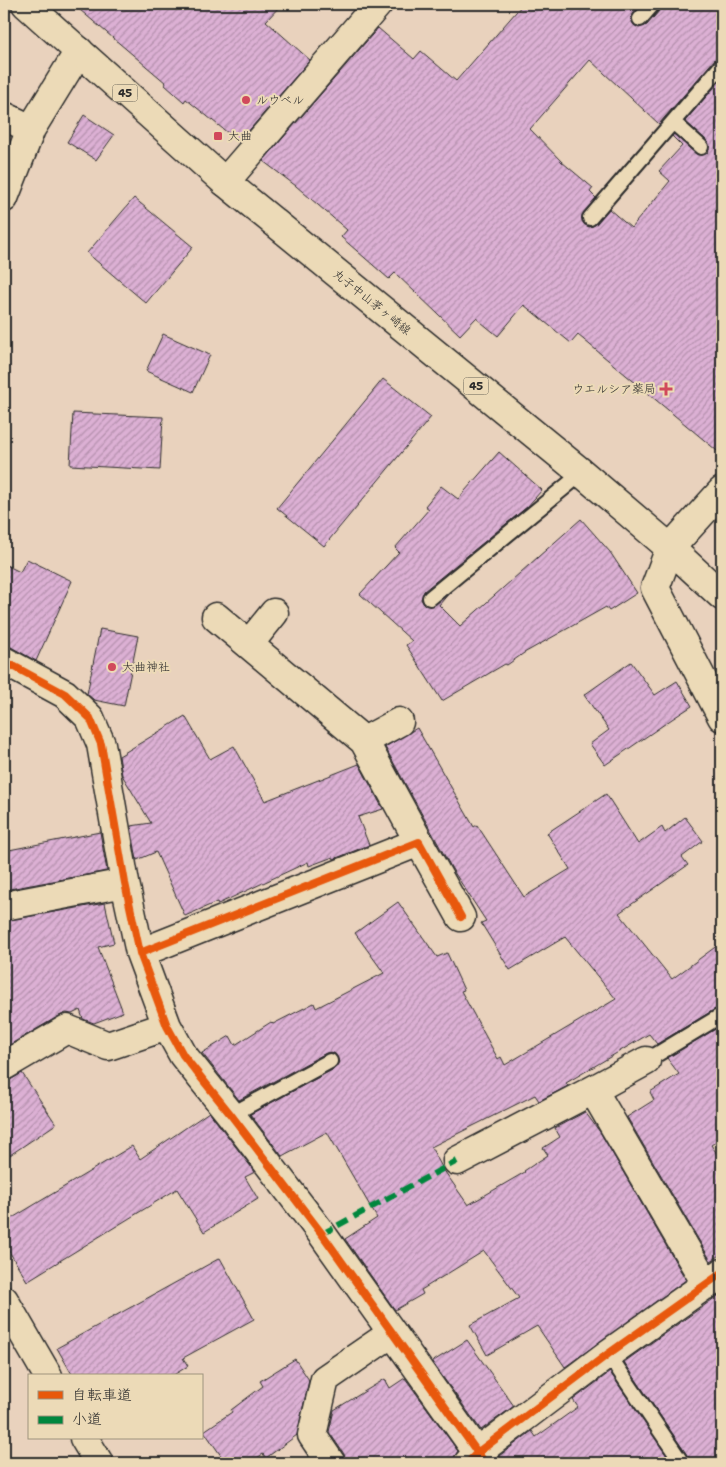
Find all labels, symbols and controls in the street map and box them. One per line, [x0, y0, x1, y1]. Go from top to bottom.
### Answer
road number: 45 [112, 85, 138, 102]
place label: ルウベル [256, 92, 304, 108]
marker: ルウベル [240, 94, 252, 106]
place label: 大曲 [228, 128, 252, 144]
marker: 大曲 [212, 130, 224, 142]
street label: 丸子中山茅ヶ崎線 [330, 266, 414, 338]
road number: 45 [464, 378, 488, 394]
place label: ウエルシア薬局 [572, 381, 656, 397]
marker: ウエルシア薬局 [660, 383, 672, 395]
place label: 大曲神社 [122, 659, 170, 675]
marker: 大曲神社 [106, 661, 118, 673]
legend [28, 1374, 202, 1440]
text: 自転車道 [72, 1385, 132, 1405]
text: 小道 [72, 1409, 102, 1429]

